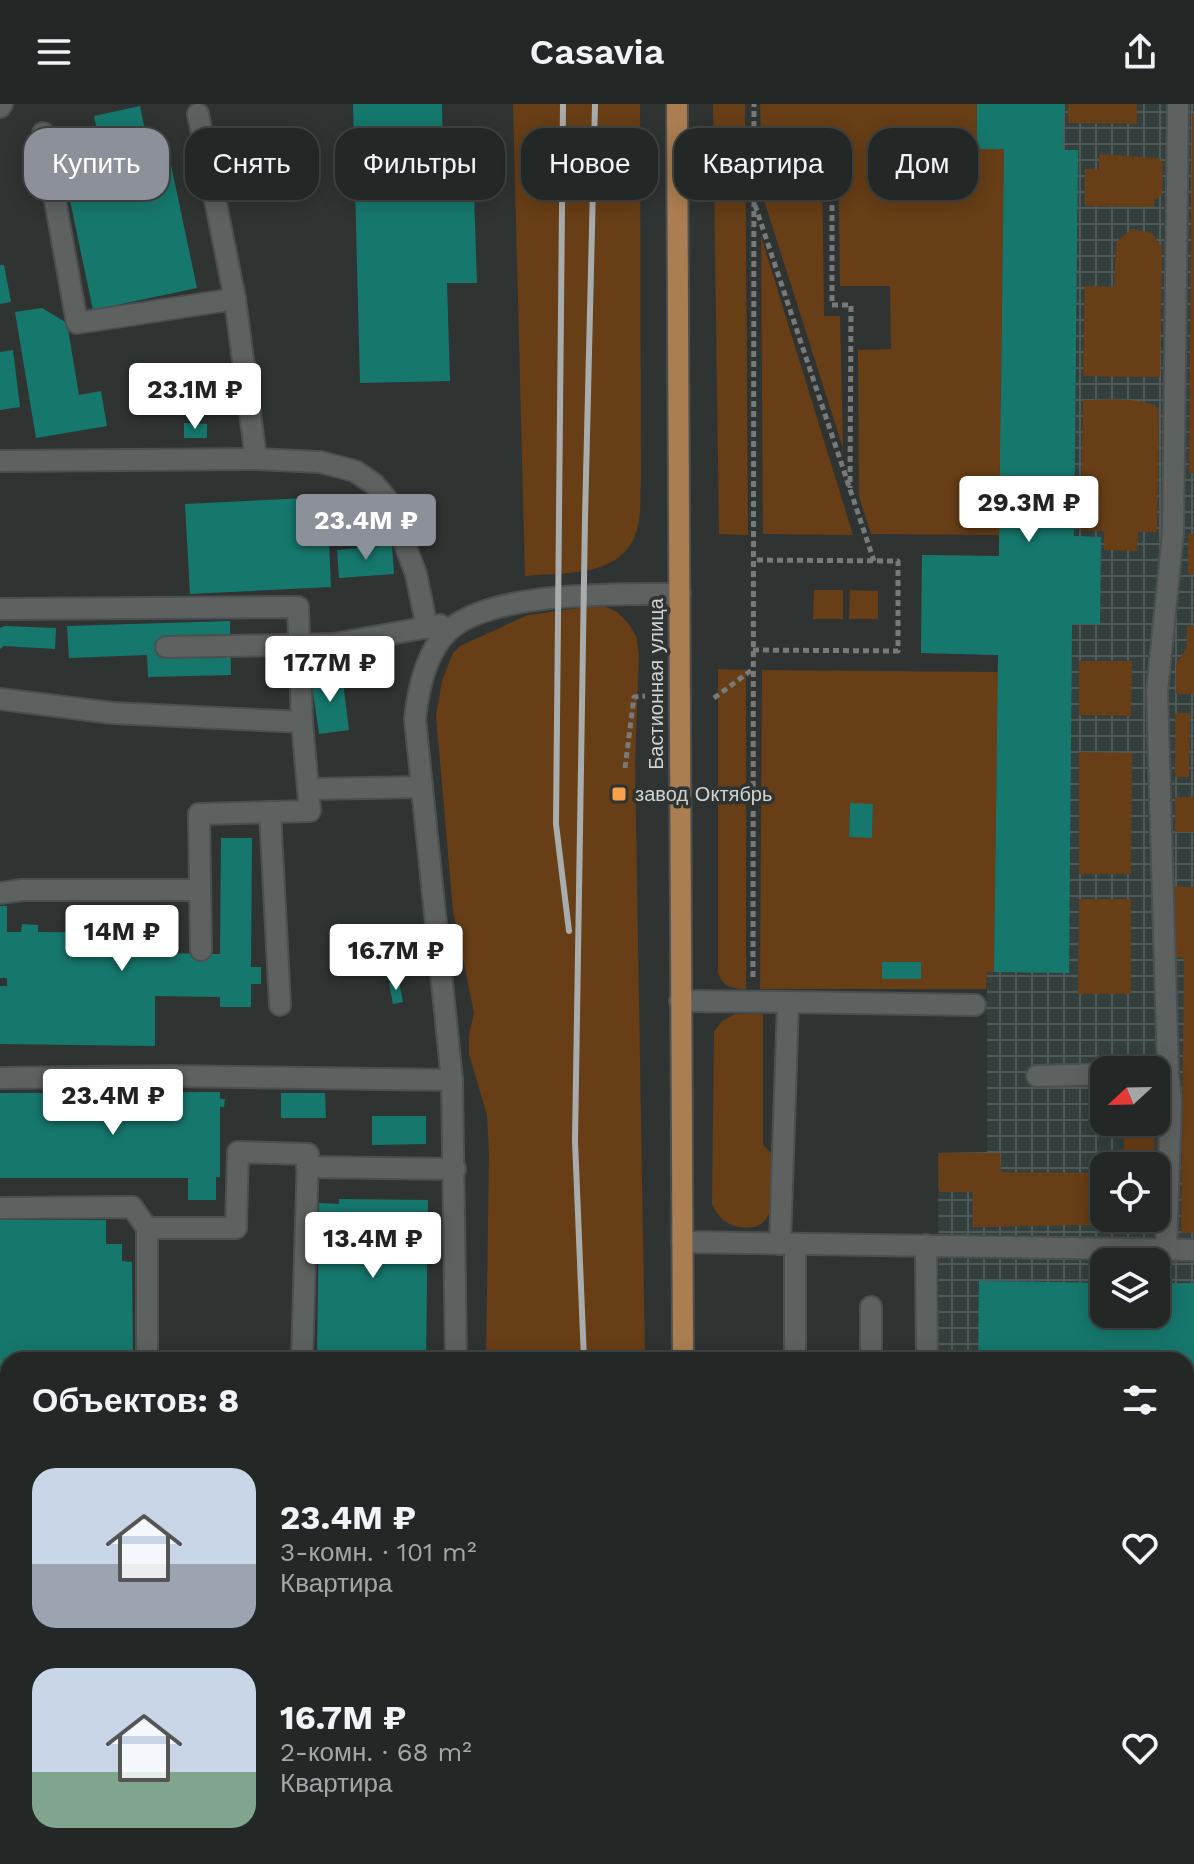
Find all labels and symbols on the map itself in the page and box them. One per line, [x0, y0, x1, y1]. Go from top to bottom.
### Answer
pin: 23.1M ₽ [121, 363, 269, 431]
pin: 29.3M ₽ [955, 476, 1103, 544]
pin: 23.4M ₽ [292, 494, 440, 562]
street label: Бастионная улица [644, 597, 668, 770]
pin: 17.7M ₽ [256, 636, 404, 704]
place label: завод Октябрь [635, 782, 772, 806]
marker: завод Октябрь [610, 785, 628, 803]
pin: 14M ₽ [66, 905, 178, 973]
pin: 16.7M ₽ [322, 924, 470, 992]
north arrow [1090, 1056, 1170, 1136]
pin: 23.4M ₽ [39, 1069, 187, 1137]
pin: 13.4M ₽ [299, 1212, 447, 1280]

